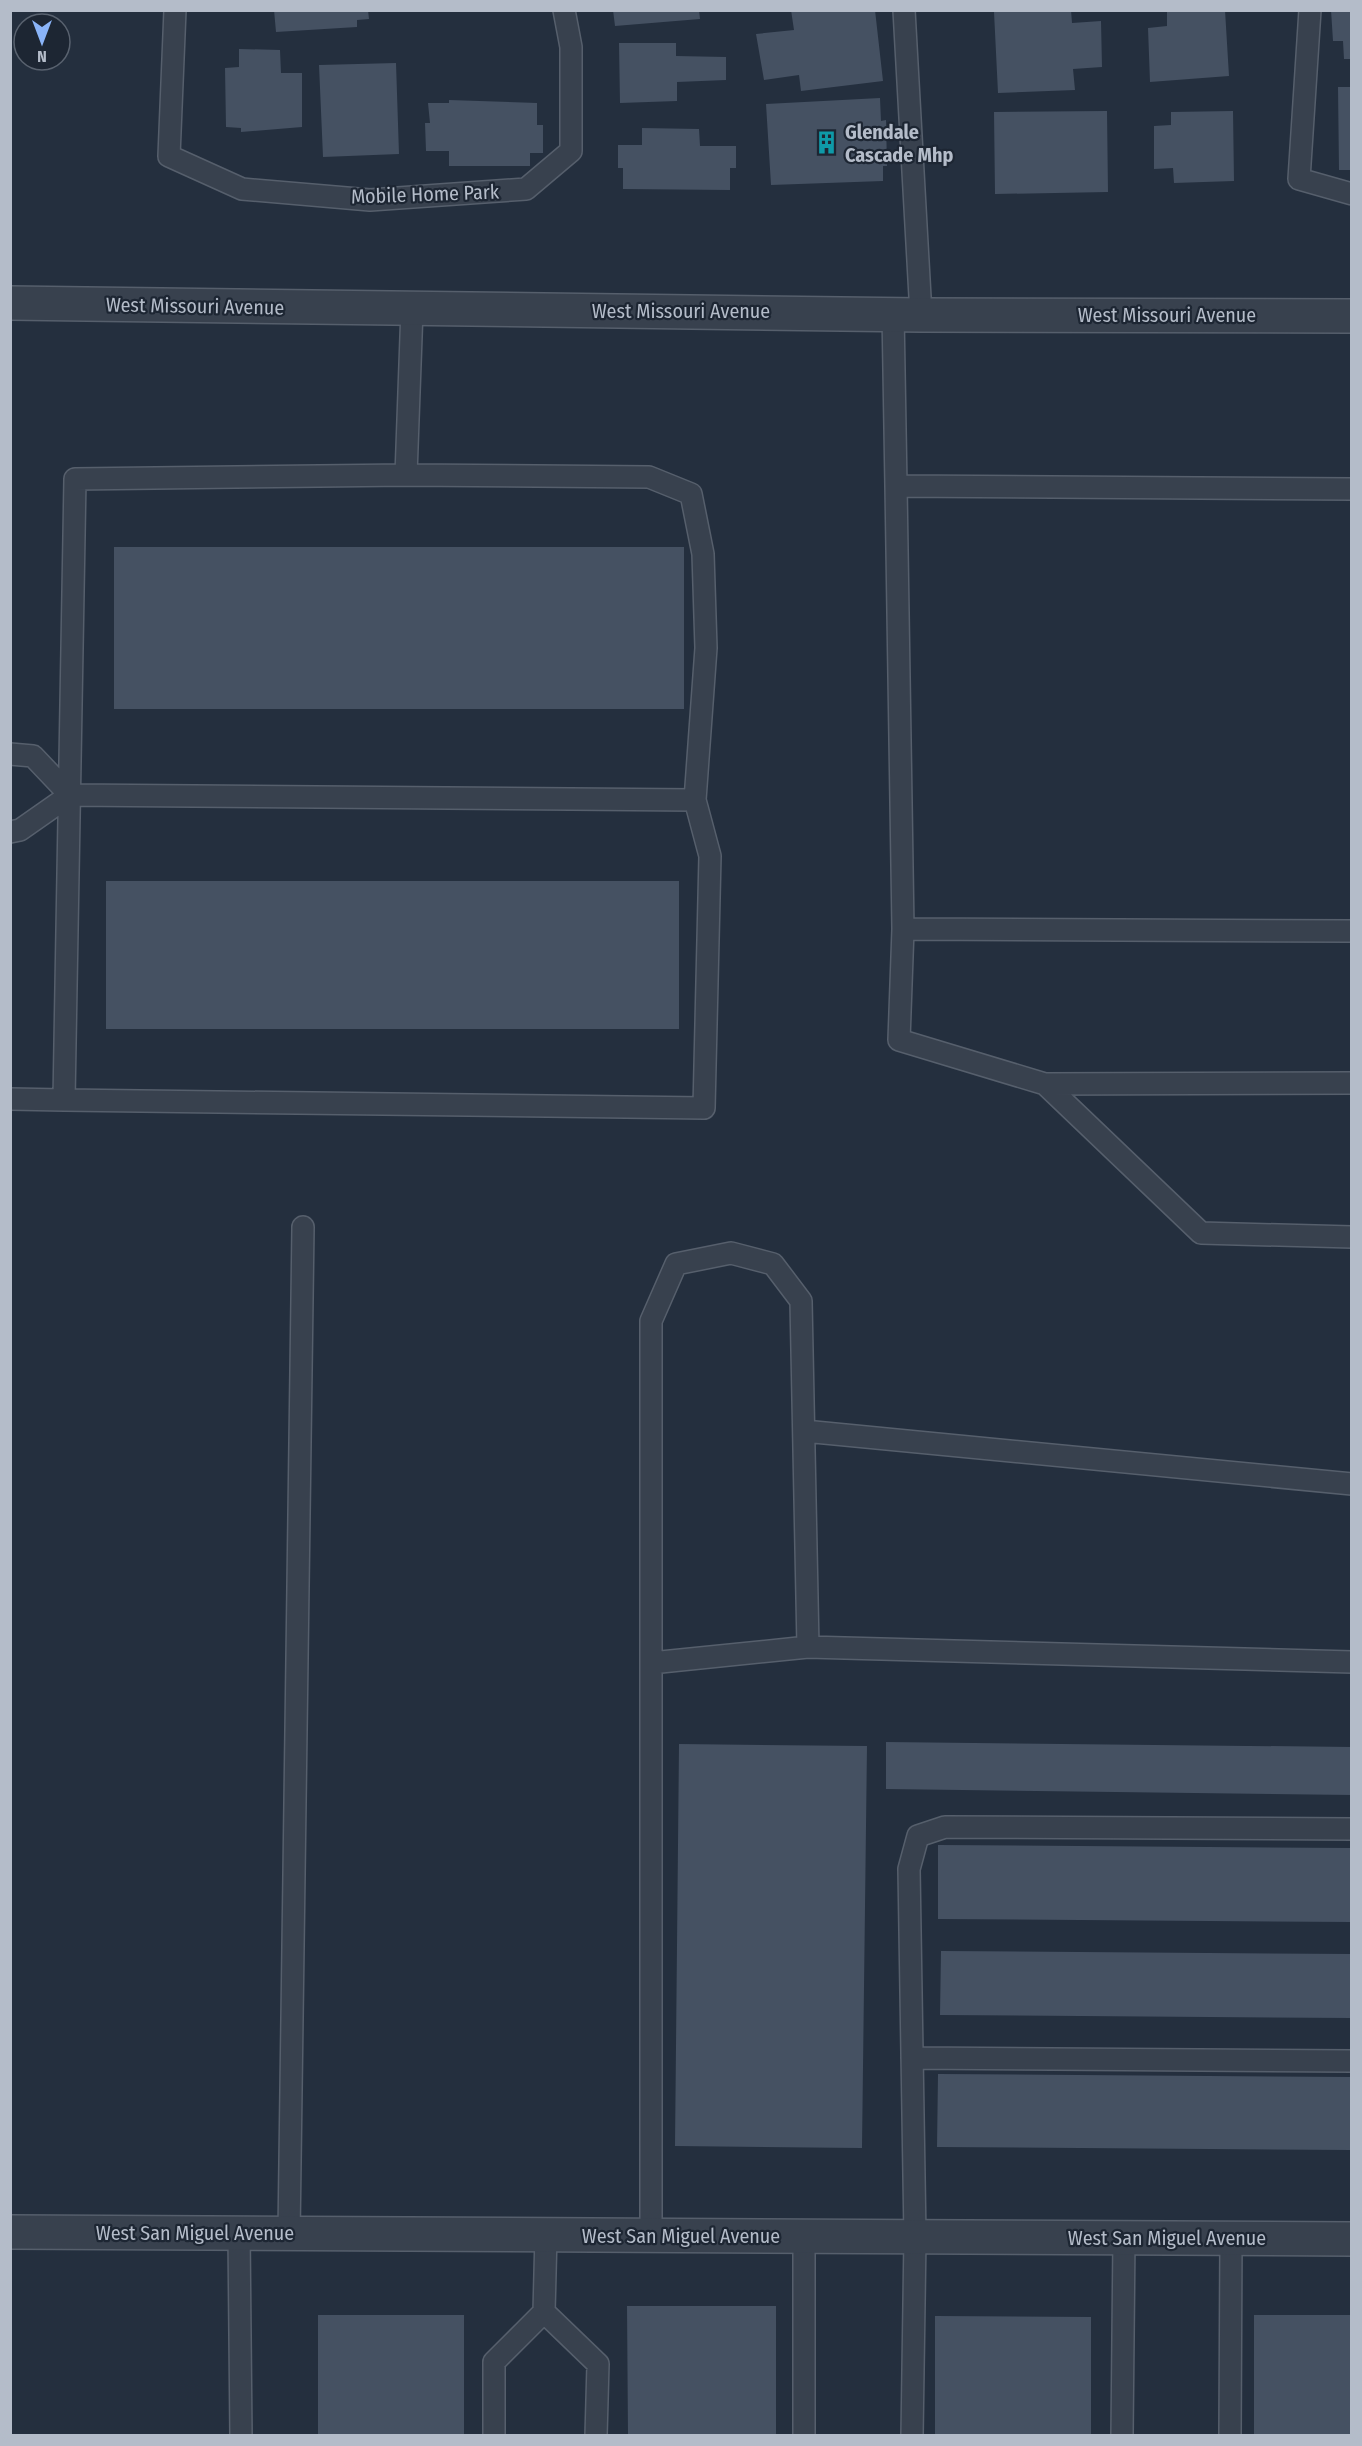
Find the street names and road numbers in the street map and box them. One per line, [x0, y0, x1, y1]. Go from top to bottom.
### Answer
street label: Mobile Home Park [350, 179, 500, 209]
street label: West Missouri Avenue [106, 292, 284, 320]
street label: West Missouri Avenue [592, 299, 770, 323]
street label: West Missouri Avenue [1078, 303, 1256, 327]
street label: West San Miguel Avenue [96, 2221, 294, 2245]
street label: West San Miguel Avenue [582, 2224, 780, 2248]
street label: West San Miguel Avenue [1068, 2226, 1266, 2250]

